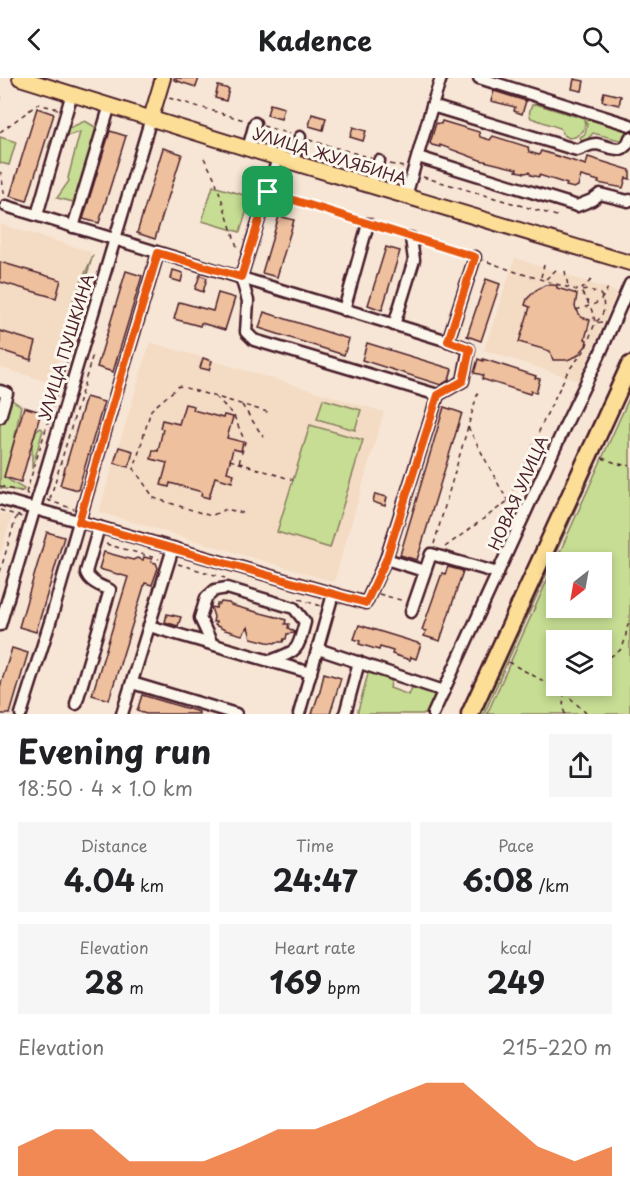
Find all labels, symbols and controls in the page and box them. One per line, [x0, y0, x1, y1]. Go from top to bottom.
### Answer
text: Kadence [258, 19, 372, 60]
icon: back [18, 23, 51, 56]
icon: search [579, 23, 612, 56]
street label: УЛИЦА ЖУЛЯБИНА [250, 120, 410, 190]
pin [242, 166, 293, 217]
icon: arrive [251, 175, 284, 208]
street label: УЛИЦА ПУШКИНА [31, 270, 99, 423]
street label: НОВАЯ УЛИЦА [481, 431, 553, 554]
north arrow [546, 552, 612, 618]
map controls [546, 552, 612, 696]
button: layers [546, 630, 612, 696]
text: Evening run [18, 725, 211, 775]
button: share [549, 734, 612, 797]
text: 18:50 · 4 × 1.0 km [18, 773, 193, 803]
text: Distance [80, 833, 148, 857]
text: Time [296, 833, 334, 857]
text: Pace [498, 833, 534, 857]
text: 4.04 [64, 857, 135, 902]
text: 24:47 [272, 857, 358, 902]
text: 6:08 [463, 857, 534, 902]
text: km [135, 873, 164, 897]
text: /km [534, 873, 569, 897]
text: Elevation [79, 935, 149, 959]
text: Heart rate [275, 935, 355, 959]
text: kcal [500, 935, 532, 959]
text: 28 [84, 959, 124, 1004]
text: 169 [269, 959, 322, 1004]
text: 249 [487, 959, 545, 1004]
text: m [124, 975, 144, 999]
text: bpm [322, 975, 361, 999]
text: Elevation [18, 1032, 104, 1062]
text: 215–220 m [502, 1032, 612, 1062]

